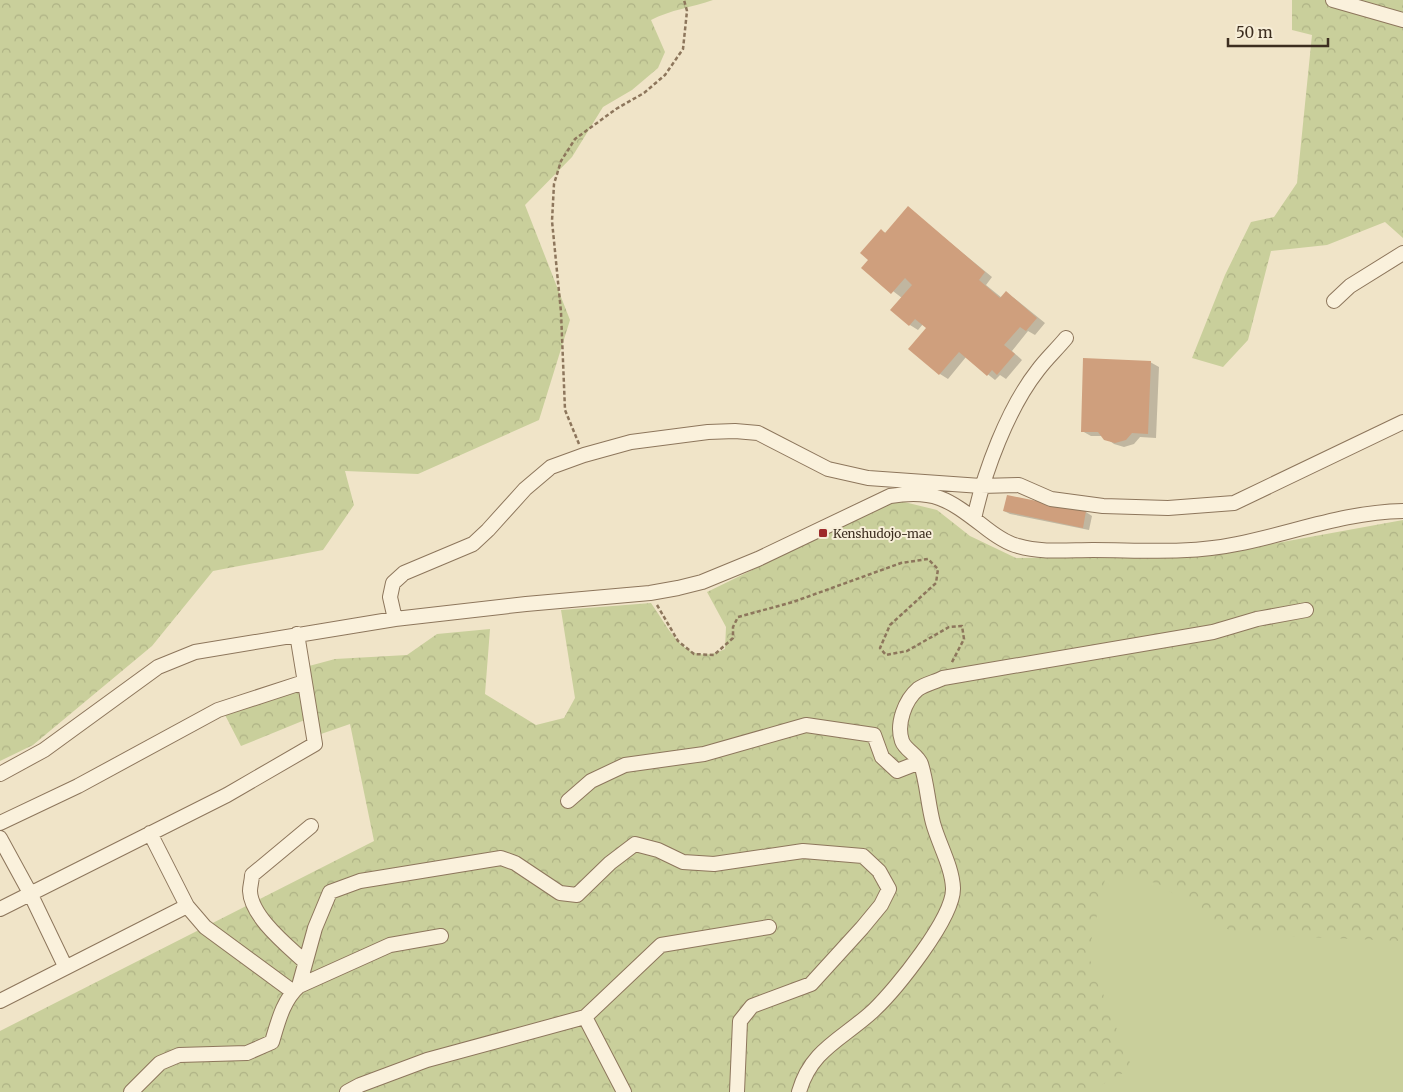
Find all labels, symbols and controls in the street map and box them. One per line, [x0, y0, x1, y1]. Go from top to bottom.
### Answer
scale bar [1228, 15, 1328, 47]
text: 50 m [1236, 23, 1273, 42]
place label: Kenshudojo-mae [833, 526, 932, 541]
marker: Kenshudojo-mae [817, 527, 829, 539]

